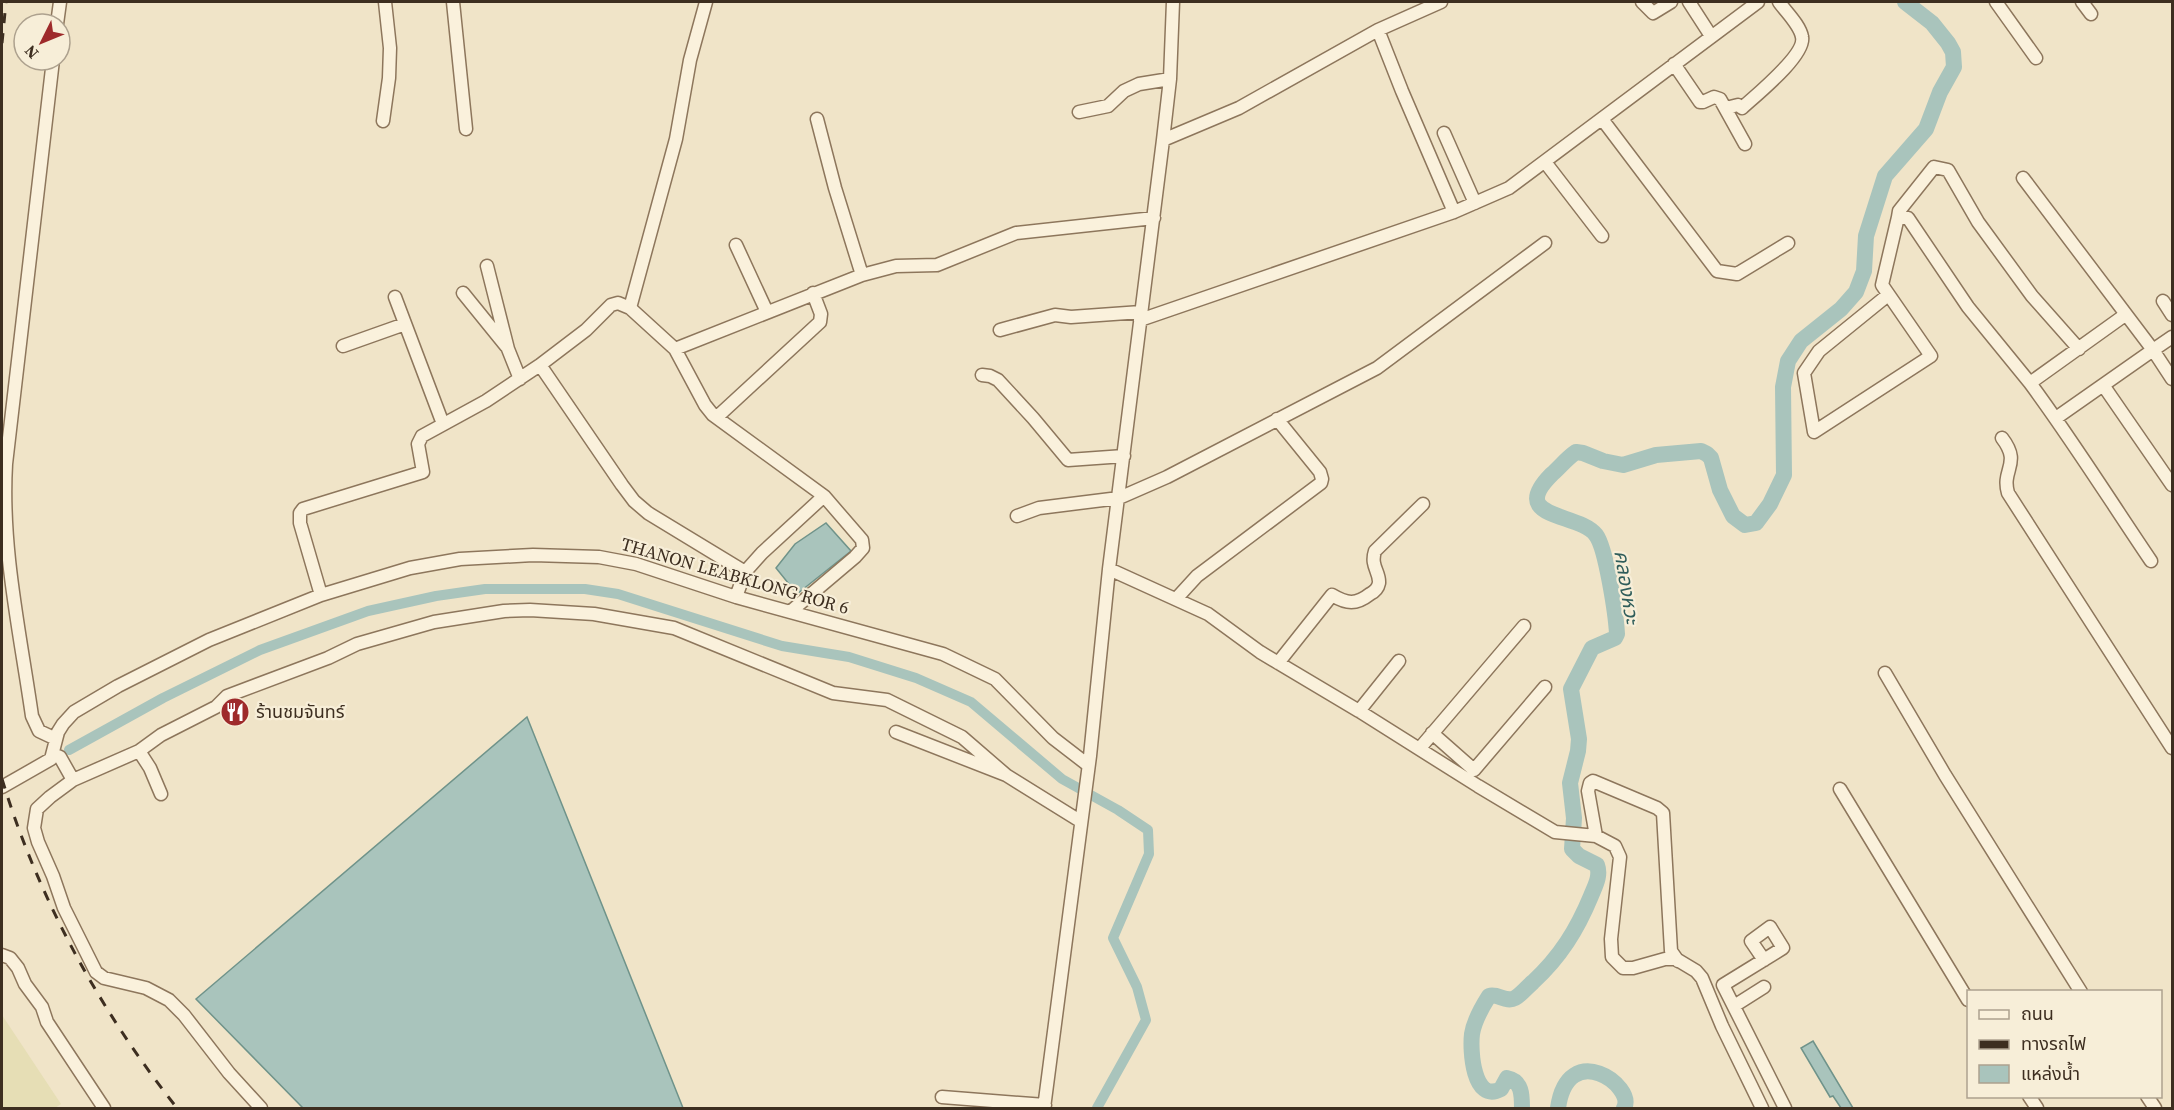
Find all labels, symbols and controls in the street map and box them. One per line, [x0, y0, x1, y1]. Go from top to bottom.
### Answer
north arrow [12, 12, 72, 72]
text: N [19, 40, 43, 64]
street label: THANON LEABKLONG ROR 6 [618, 531, 852, 620]
water label: คลองหวะ [1607, 548, 1647, 628]
restaurant icon: ร้านชมจันทร์ [219, 696, 251, 728]
place label: ร้านชมจันทร์ [256, 699, 345, 724]
legend [1967, 990, 2162, 1098]
text: ถนน [2021, 1001, 2054, 1026]
text: ทางรถไฟ [2021, 1031, 2086, 1056]
text: แหล่งน้ำ [2021, 1061, 2080, 1086]

